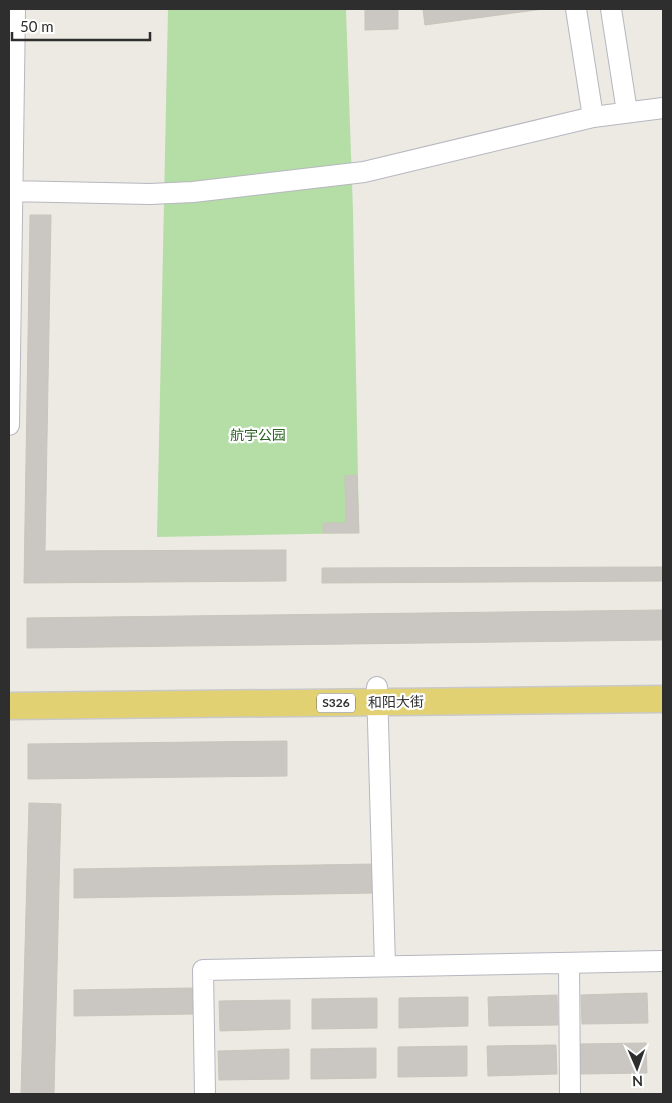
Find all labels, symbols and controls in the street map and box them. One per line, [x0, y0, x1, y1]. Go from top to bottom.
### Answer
scale bar [12, 10, 150, 42]
text: 50 m [20, 17, 54, 35]
park label: 航宇公园 [230, 426, 286, 443]
street label: 和阳大街 [368, 693, 424, 710]
road number: S326 [317, 694, 355, 712]
north arrow [612, 1043, 662, 1093]
text: N [632, 1073, 643, 1090]

